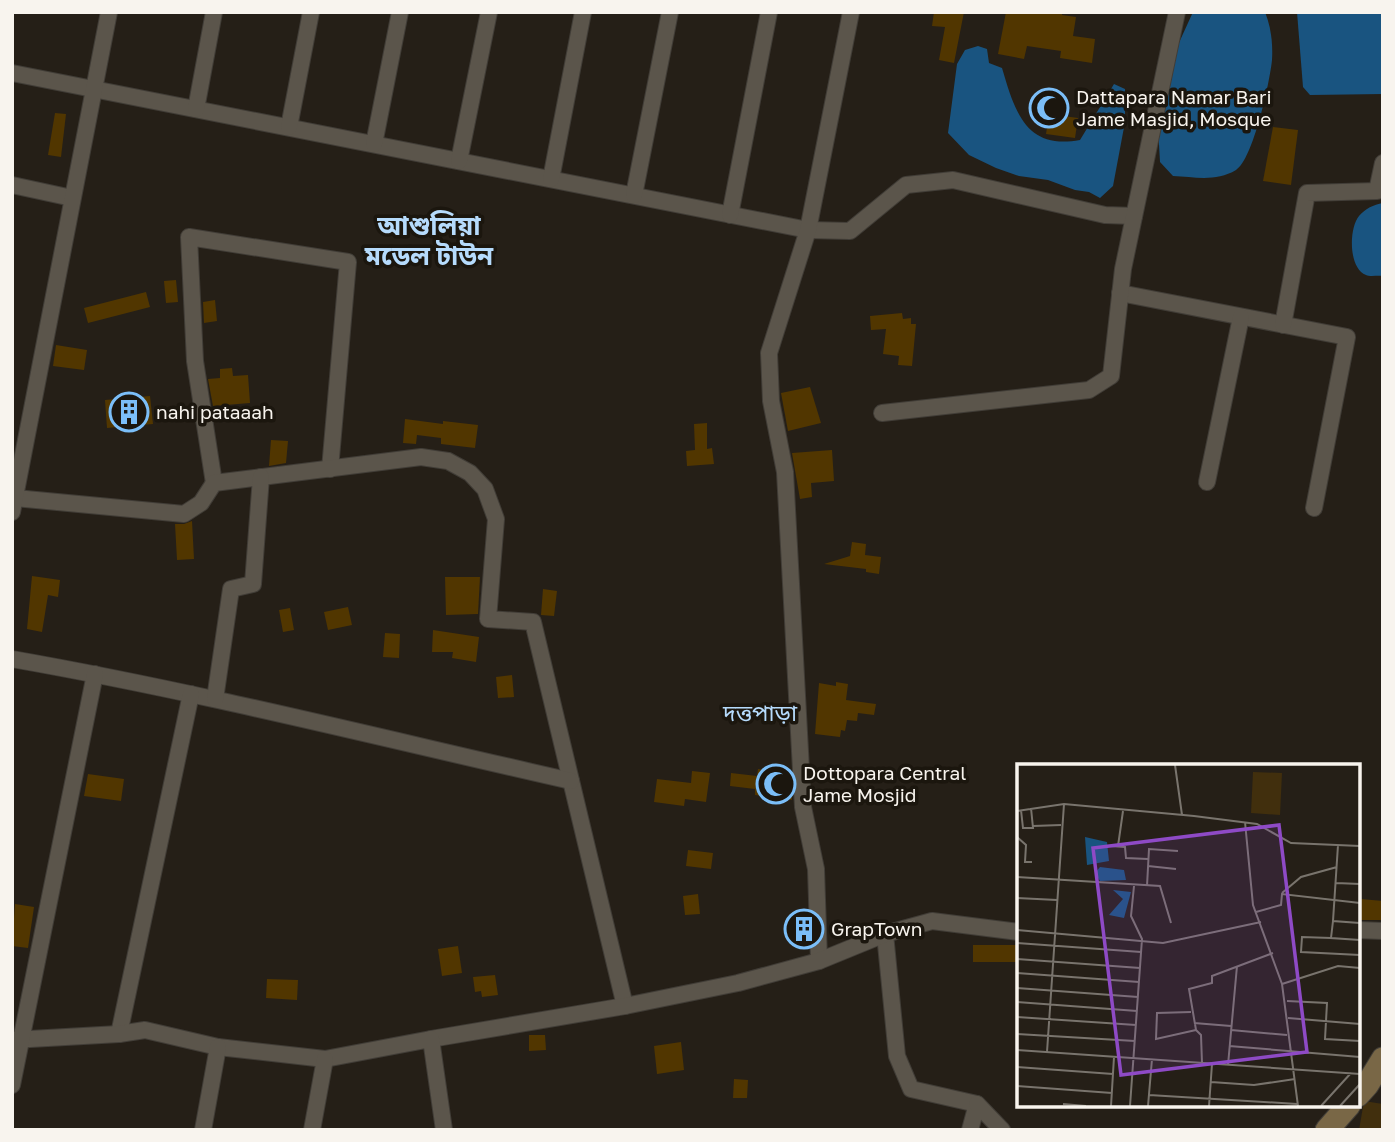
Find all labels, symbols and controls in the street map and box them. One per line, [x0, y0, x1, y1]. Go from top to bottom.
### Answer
place label: Dattapara Namar Bari Jame Masjid, Mosque [1076, 85, 1272, 130]
mosque icon: Dattapara Namar Bari Jame Masjid, Mosque [1028, 87, 1070, 129]
district label: আশুলিয়া মডেল টাউন [364, 210, 494, 271]
building icon: nahi pataaah [108, 391, 150, 433]
place label: nahi pataaah [156, 400, 274, 423]
district label: দত্তপাড়া [722, 698, 798, 726]
place label: Dottopara Central Jame Mosjid [803, 761, 966, 806]
mosque icon: Dottopara Central Jame Mosjid [755, 763, 797, 805]
inset map [1017, 764, 1360, 1107]
building icon: GrapTown [783, 908, 825, 950]
place label: GrapTown [831, 917, 922, 940]

